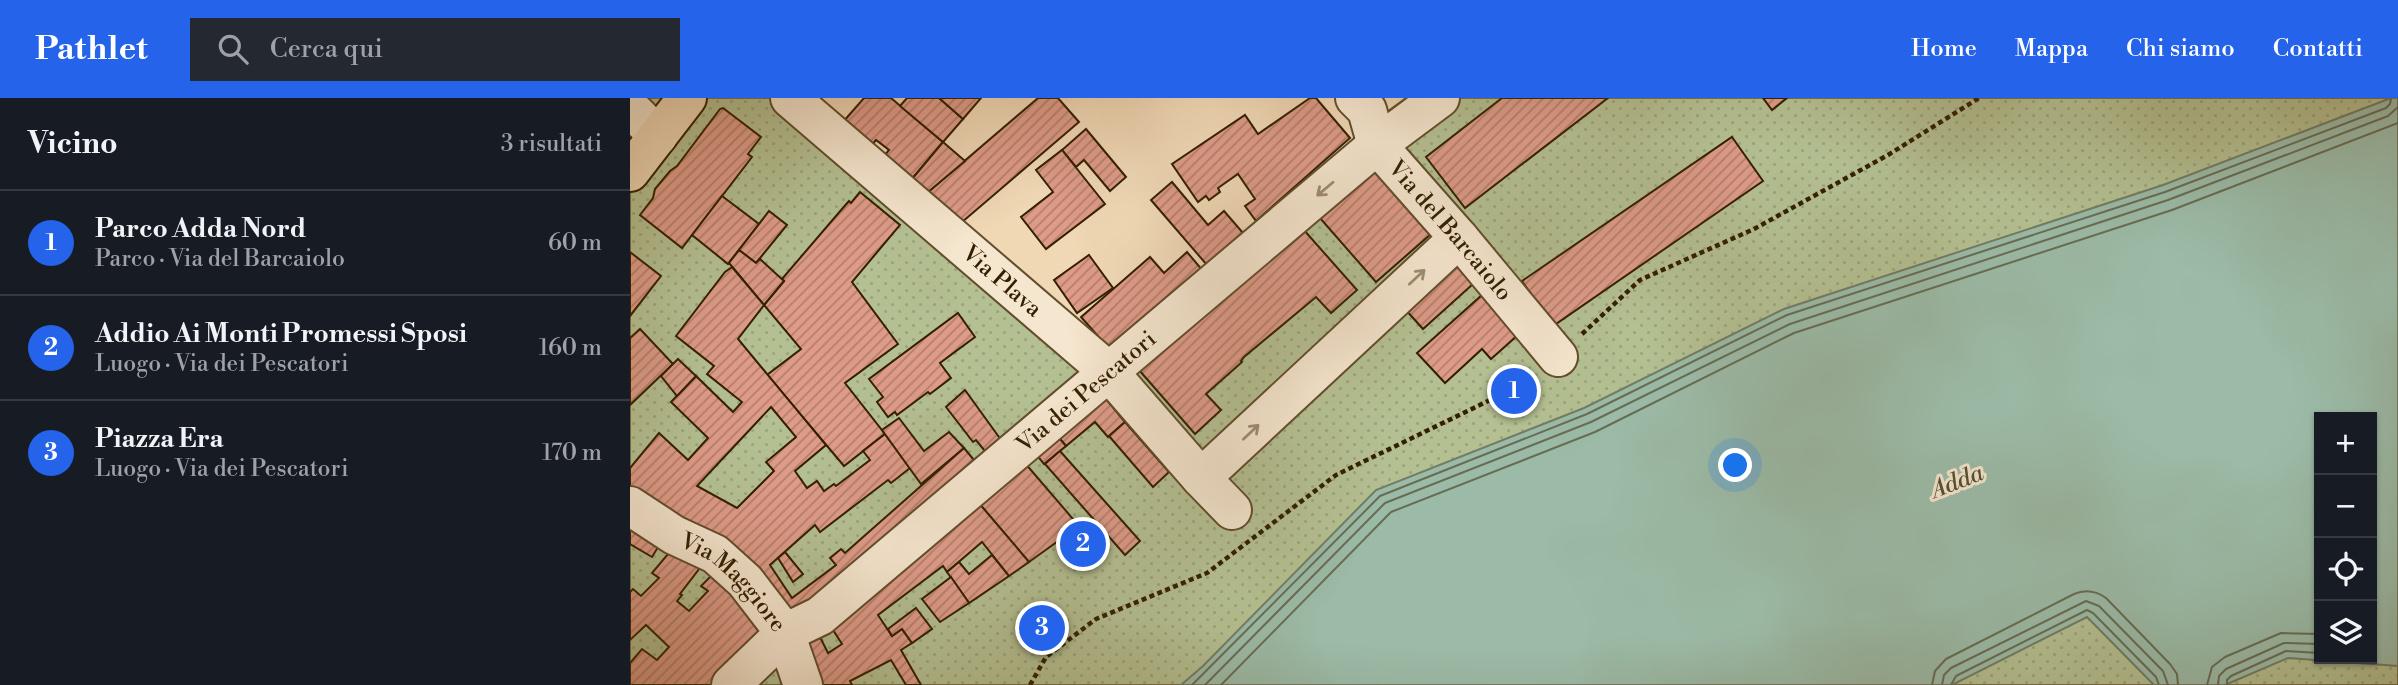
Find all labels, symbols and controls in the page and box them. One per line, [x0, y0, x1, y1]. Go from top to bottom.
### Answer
search box [190, 18, 680, 81]
text: Pathlet [35, 29, 148, 70]
icon: search [214, 30, 252, 68]
text: Cerca qui [270, 33, 383, 65]
text: Home [1911, 34, 1977, 64]
text: Mappa [2015, 34, 2088, 64]
text: Chi siamo [2126, 34, 2235, 64]
text: Contatti [2273, 34, 2363, 64]
text: Vicino [28, 125, 118, 163]
text: 3 risultati [501, 130, 602, 158]
street label: Via del Barcaiolo [1381, 154, 1518, 307]
one-way arrow [1316, 181, 1334, 197]
text: Parco Adda Nord [95, 213, 306, 245]
text: 1 [45, 229, 57, 257]
text: 60 m [548, 229, 602, 257]
street label: Via Plava [955, 239, 1048, 323]
text: Parco · Via del Barcaiolo [95, 245, 345, 273]
one-way arrow [1408, 269, 1426, 285]
text: Addio Ai Monti Promessi Sposi [95, 318, 467, 350]
street label: Via dei Pescatori [1010, 325, 1162, 460]
text: 2 [44, 334, 58, 362]
text: 160 m [539, 334, 602, 362]
text: Luogo · Via dei Pescatori [95, 350, 348, 378]
pin: 1 [1491, 365, 1537, 417]
map controls [2314, 412, 2377, 664]
button: + [2314, 412, 2377, 475]
text: Piazza Era [95, 423, 224, 455]
one-way arrow [1242, 424, 1260, 440]
text: 3 [44, 439, 58, 467]
text: 170 m [542, 439, 602, 467]
your location [1718, 448, 1752, 482]
text: Luogo · Via dei Pescatori [95, 455, 348, 483]
water label: Adda [1924, 458, 1989, 507]
button: − [2314, 475, 2377, 538]
pin: 2 [1060, 518, 1106, 570]
street label: Via Maggiore [675, 527, 792, 638]
button: locate [2314, 538, 2377, 601]
button: layers [2314, 601, 2377, 664]
pin: 3 [1019, 602, 1065, 654]

